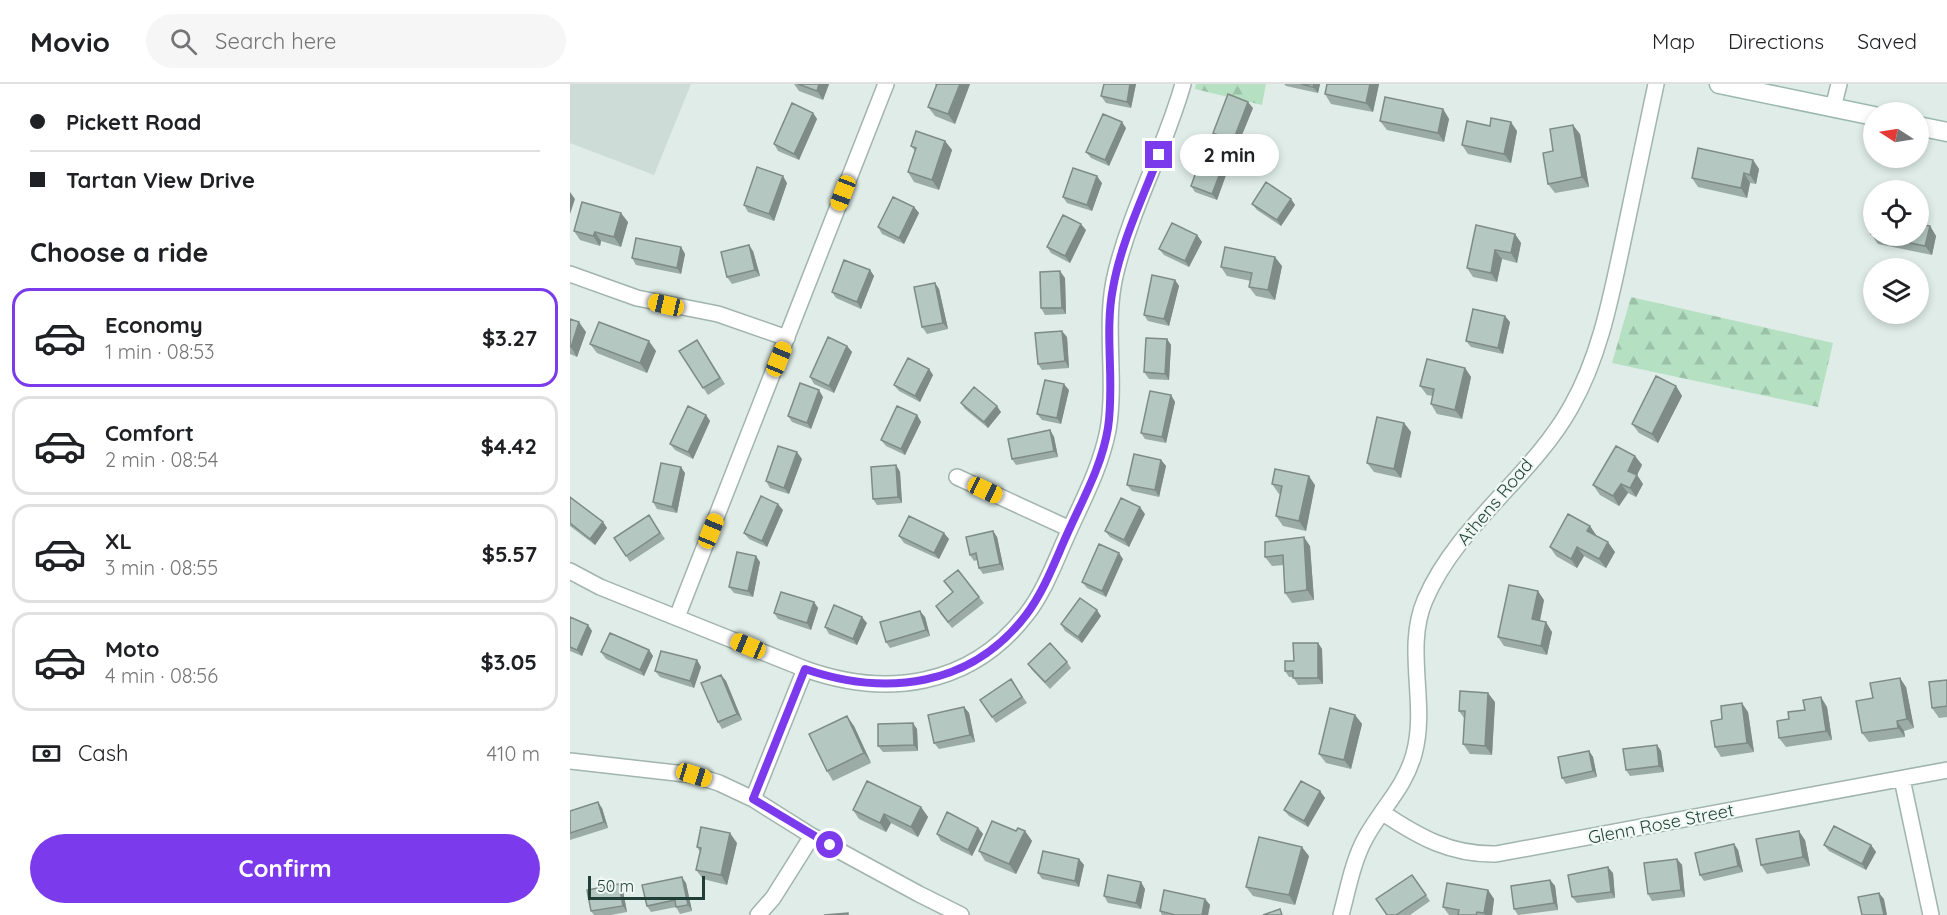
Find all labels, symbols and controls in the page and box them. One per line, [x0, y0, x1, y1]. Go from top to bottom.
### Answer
search box [146, 14, 566, 68]
text: Movio [30, 24, 110, 59]
icon: search [167, 25, 200, 58]
text: Search here [215, 27, 337, 55]
text: Map [1652, 28, 1695, 54]
text: Directions [1728, 28, 1824, 54]
text: Saved [1857, 28, 1917, 54]
north arrow [1863, 102, 1929, 168]
map controls [1863, 102, 1929, 324]
text: Pickett Road [66, 108, 201, 136]
callout: 2 min [1180, 134, 1279, 176]
route end [1145, 141, 1172, 168]
text: 2 min [1203, 142, 1256, 167]
text: Tartan View Drive [66, 166, 255, 194]
car [828, 173, 858, 213]
button: locate [1863, 180, 1929, 246]
text: Choose a ride [30, 235, 208, 269]
button: layers [1863, 258, 1929, 324]
car [646, 292, 686, 318]
icon: car [33, 311, 87, 365]
text: Economy [105, 311, 203, 339]
text: $3.27 [482, 324, 537, 352]
text: 1 min · 08:53 [105, 339, 215, 364]
car [764, 339, 794, 379]
icon: car [33, 419, 87, 473]
text: Comfort [105, 419, 194, 447]
text: $4.42 [481, 432, 537, 460]
text: 2 min · 08:54 [105, 447, 218, 472]
street label: Athens Road [1452, 454, 1538, 550]
car [965, 474, 1005, 506]
car [696, 511, 726, 551]
icon: car [33, 527, 87, 581]
text: XL [105, 527, 132, 555]
text: $5.57 [482, 540, 537, 568]
text: 3 min · 08:55 [105, 555, 218, 580]
car [728, 631, 768, 661]
icon: car [33, 635, 87, 689]
text: Moto [105, 635, 159, 663]
text: $3.05 [480, 648, 537, 676]
text: 4 min · 08:56 [105, 663, 218, 688]
icon: cash [30, 737, 63, 770]
text: Cash [78, 739, 129, 767]
text: 410 m [487, 741, 540, 766]
car [674, 761, 714, 789]
street label: Glenn Rose Street [1586, 798, 1736, 849]
route start [816, 831, 843, 858]
button: Confirm [30, 834, 540, 903]
scale bar [588, 873, 705, 900]
text: 50 m [597, 876, 634, 896]

